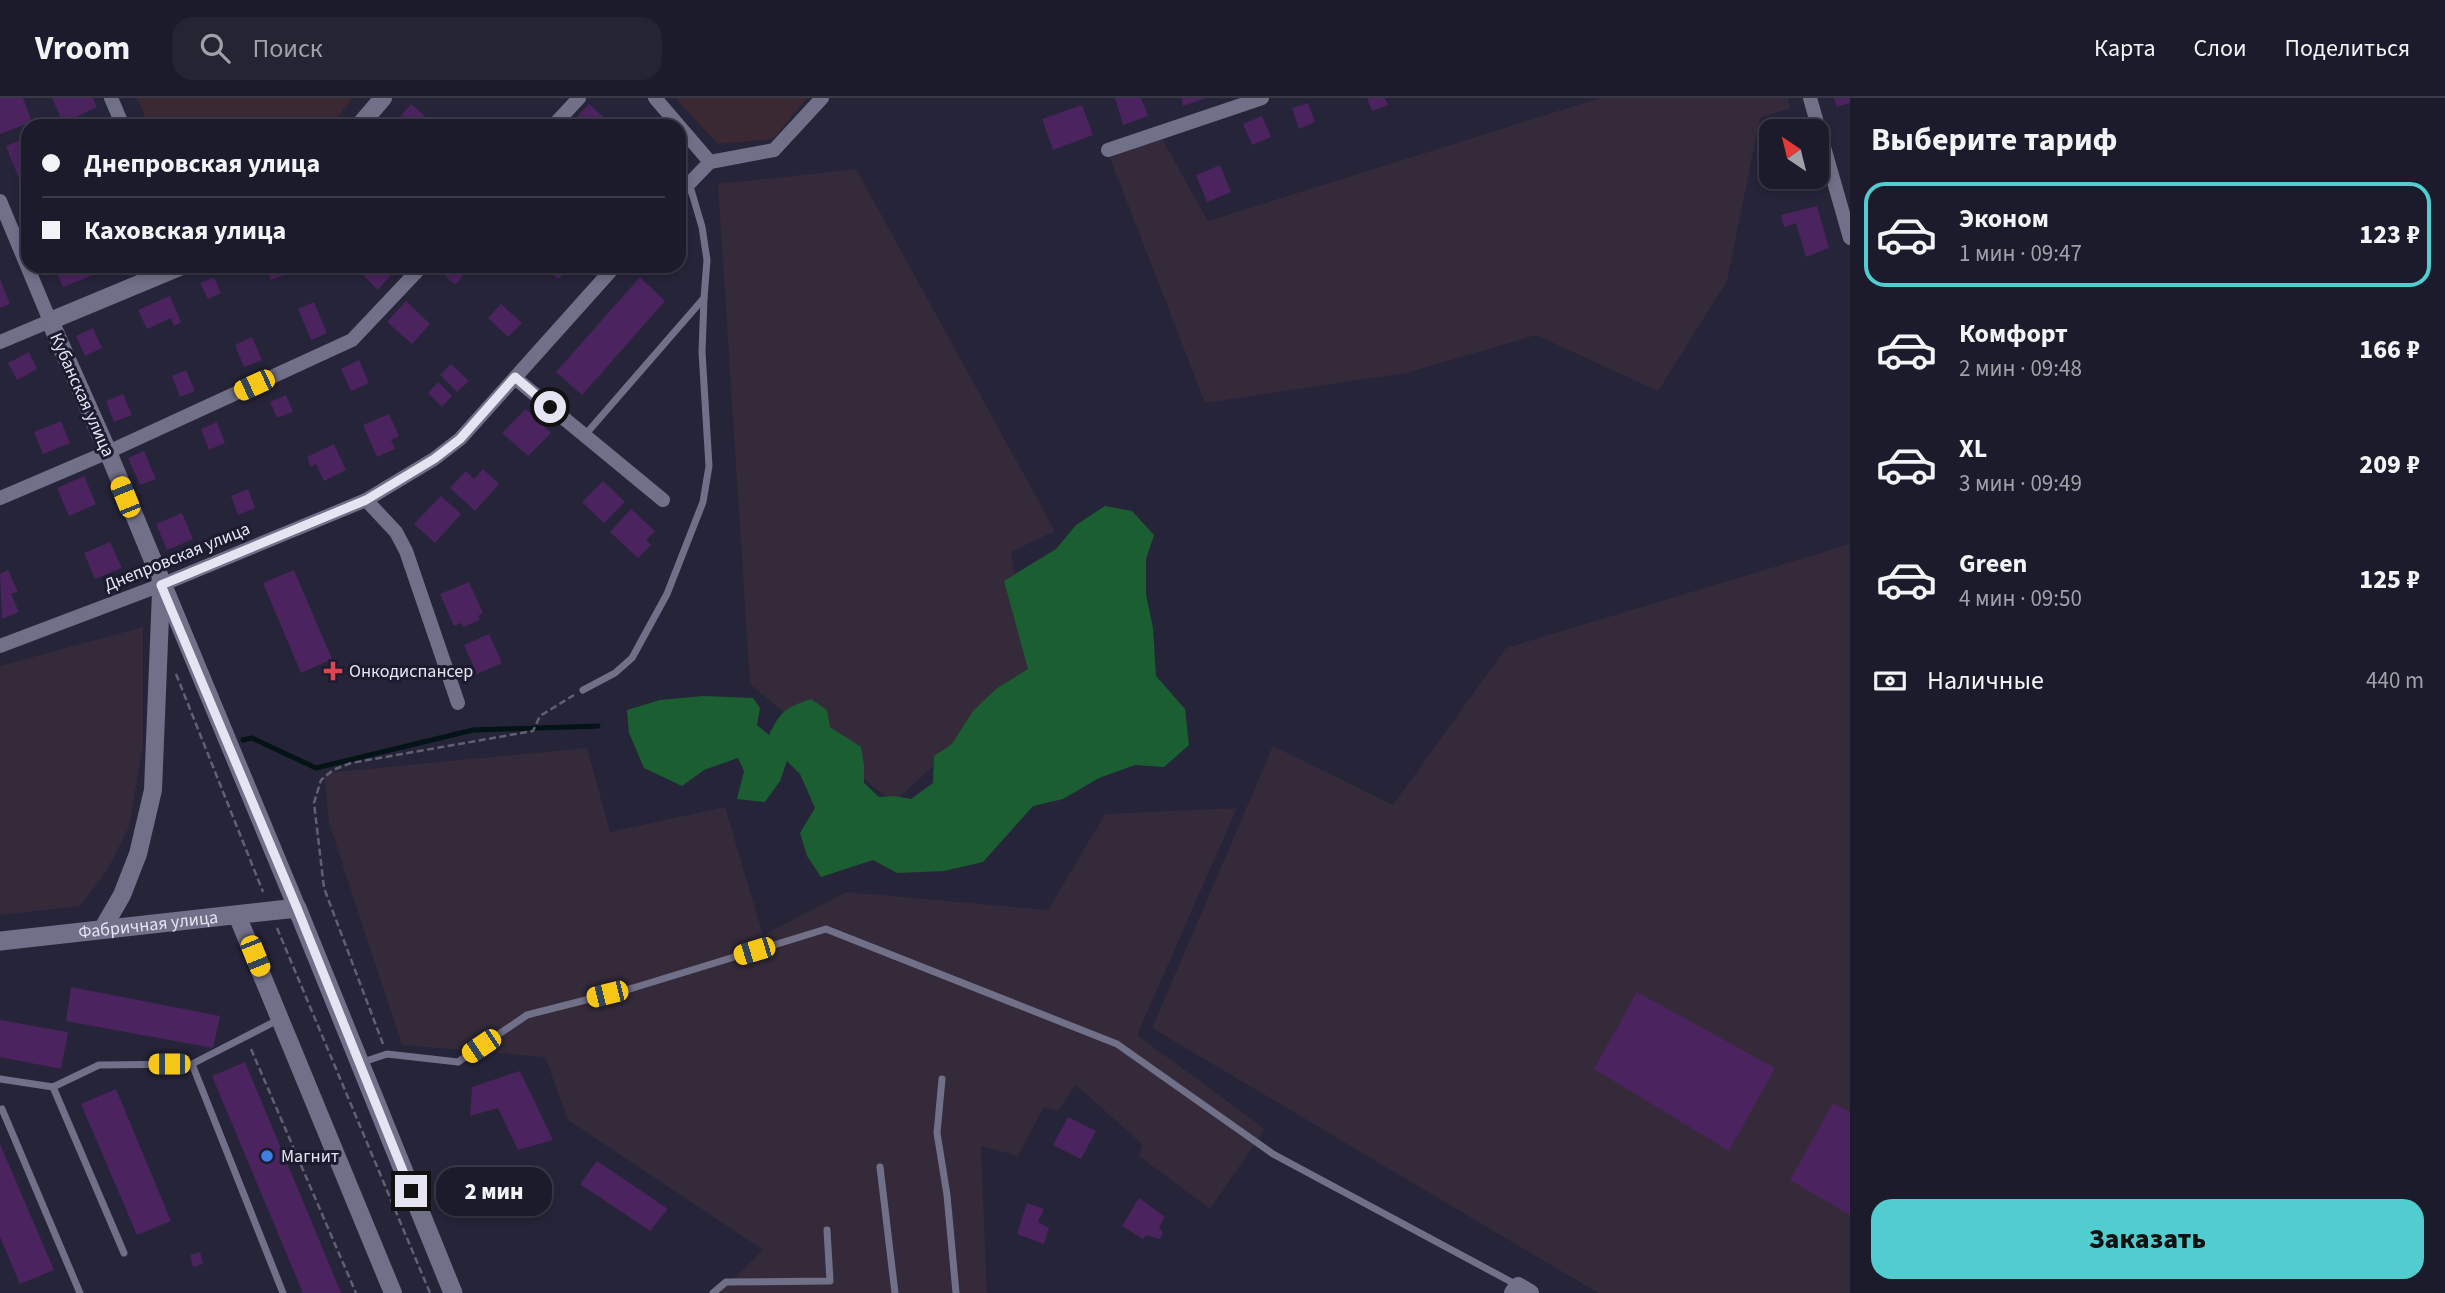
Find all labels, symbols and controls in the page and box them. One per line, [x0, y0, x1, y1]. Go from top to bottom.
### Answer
search box [172, 17, 662, 80]
text: Vroom [35, 25, 130, 72]
icon: search [196, 29, 234, 67]
text: Поиск [252, 30, 323, 67]
text: Карта [2094, 31, 2156, 66]
text: Слои [2194, 31, 2247, 66]
text: Поделиться [2285, 31, 2410, 66]
text: Выберите тариф [1871, 117, 2118, 163]
north arrow [1759, 119, 1829, 189]
map controls [1759, 119, 1829, 189]
text: Днепровская улица [84, 145, 320, 182]
text: Эконом [1959, 200, 2049, 237]
icon: car [1875, 203, 1938, 266]
text: Каховская улица [84, 212, 286, 249]
text: 123 ₽ [2359, 216, 2420, 253]
text: 1 мин · 09:47 [1959, 237, 2082, 270]
text: Комфорт [1959, 315, 2068, 352]
icon: car [1875, 318, 1938, 381]
street label: Кубанская улица [43, 329, 121, 461]
text: 166 ₽ [2359, 331, 2420, 368]
text: 2 мин · 09:48 [1959, 352, 2082, 385]
car [231, 367, 278, 403]
route start [534, 391, 566, 423]
text: XL [1959, 430, 1987, 467]
icon: car [1875, 433, 1938, 496]
text: 209 ₽ [2359, 446, 2420, 483]
text: 3 мин · 09:49 [1959, 467, 2082, 500]
car [108, 474, 143, 520]
street label: Днепровская улица [100, 516, 254, 598]
text: Green [1959, 545, 2027, 582]
icon: car [1875, 548, 1938, 611]
text: 125 ₽ [2359, 561, 2420, 598]
text: 4 мин · 09:50 [1959, 582, 2082, 615]
place label: Онкодиспансер [349, 659, 473, 684]
marker: Онкодиспансер [323, 661, 343, 681]
icon: cash [1871, 662, 1909, 700]
text: Наличные [1927, 662, 2044, 699]
text: 440 m [2366, 664, 2424, 697]
street label: Фабричная улица [77, 904, 219, 945]
car [238, 933, 273, 979]
car [731, 935, 778, 967]
car [585, 979, 630, 1009]
car [458, 1026, 505, 1066]
car [149, 1054, 191, 1075]
place label: Магнит [281, 1144, 339, 1169]
marker: Магнит [259, 1148, 275, 1164]
callout: 2 мин [436, 1166, 551, 1216]
route end [395, 1175, 427, 1207]
text: 2 мин [464, 1175, 524, 1208]
button: Заказать [1871, 1199, 2424, 1279]

